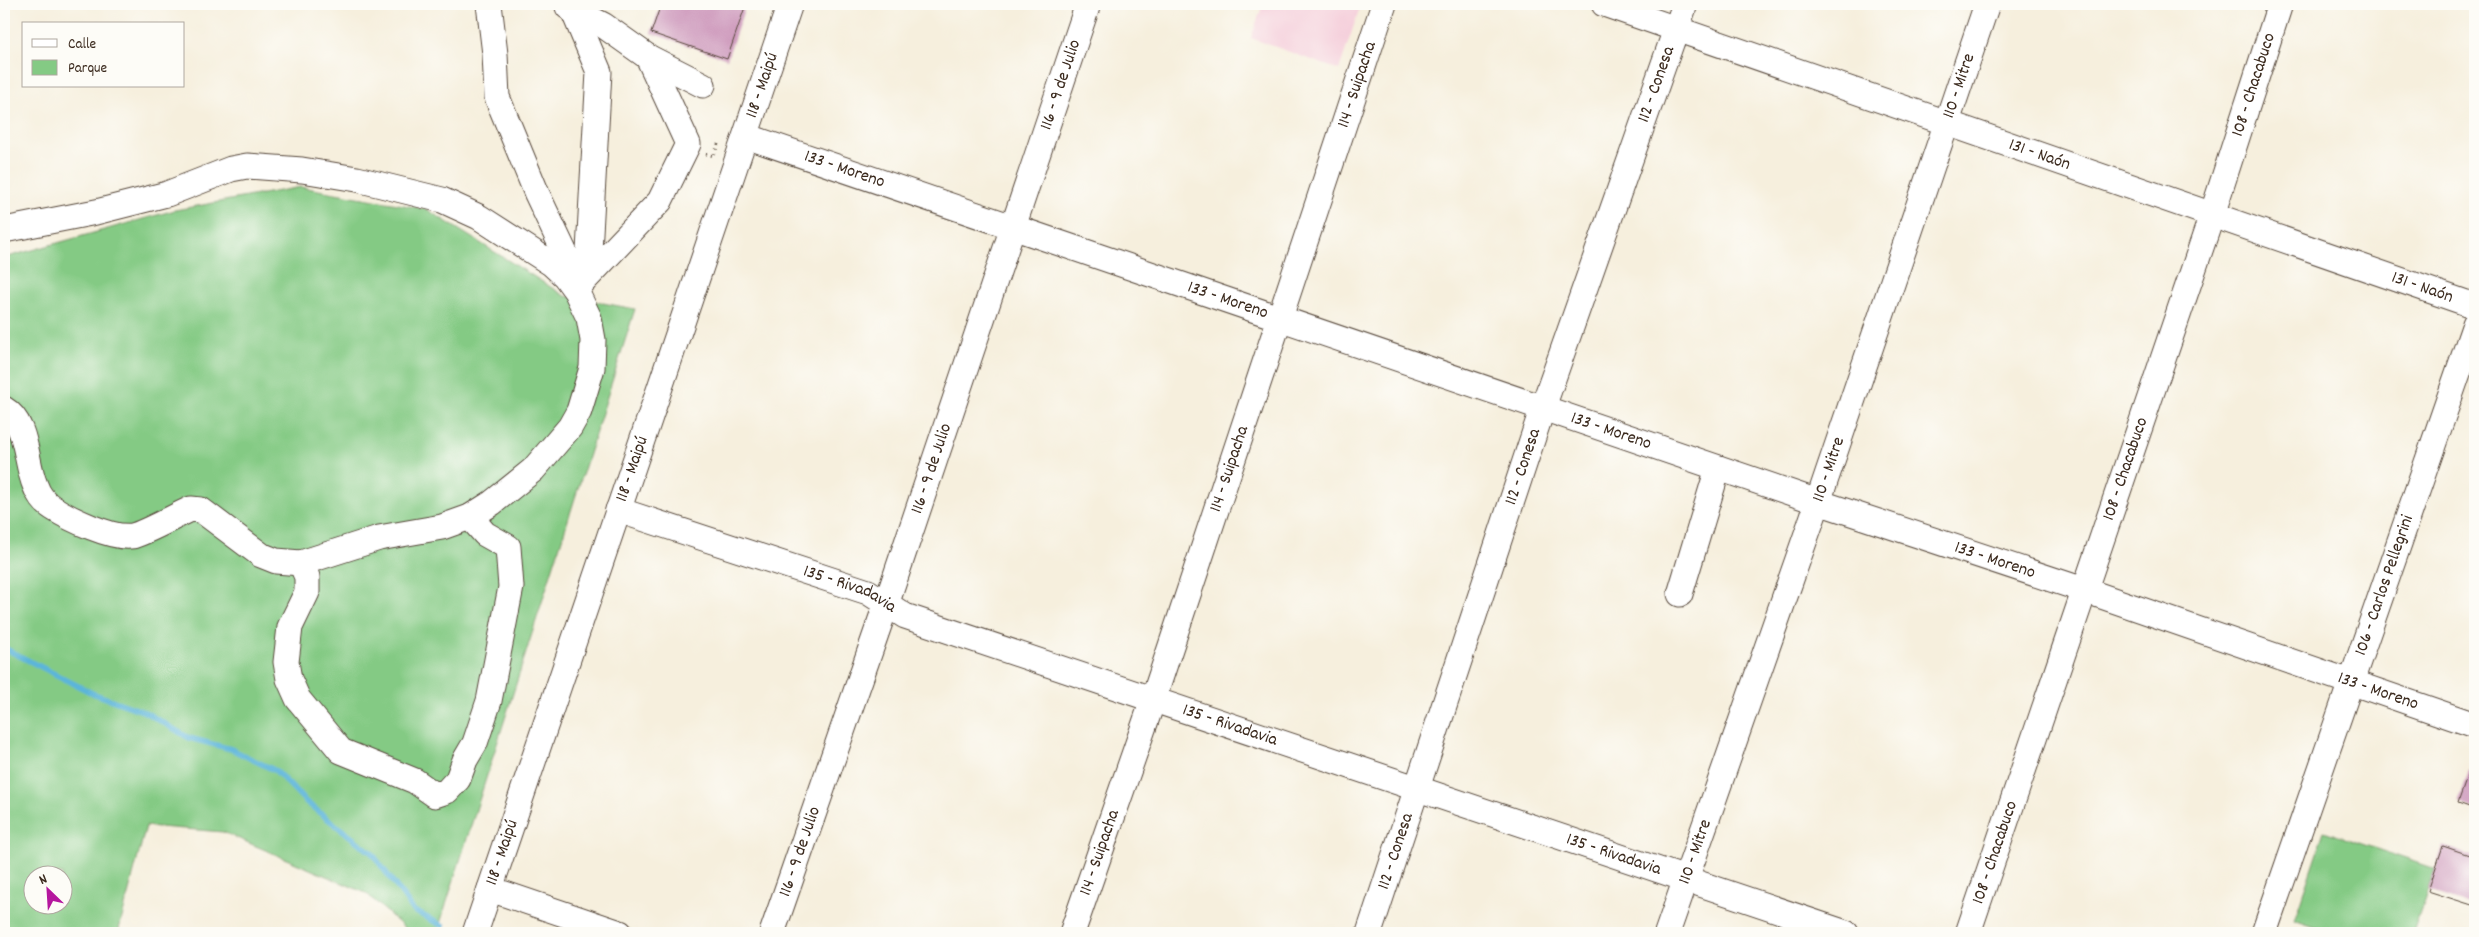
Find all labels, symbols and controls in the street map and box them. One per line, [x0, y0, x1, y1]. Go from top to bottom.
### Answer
legend [22, 22, 185, 88]
street label: 108 - Chacabuco [2226, 30, 2282, 140]
text: Calle [68, 34, 97, 56]
street label: 116 - 9 de Julio [1034, 36, 1088, 133]
street label: 114 - Suipacha [1331, 38, 1383, 131]
street label: 112 - Conesa [1632, 42, 1682, 126]
street label: 118 - Maipú [740, 49, 785, 122]
street label: 110 - Mitre [1937, 50, 1982, 122]
text: Parque [68, 58, 108, 80]
street label: 131 - Naón [2005, 133, 2074, 177]
street label: 133 - Moreno [801, 144, 888, 195]
street label: 131 - Naón [2388, 265, 2457, 310]
street label: 133 - Moreno [1184, 275, 1271, 326]
street label: 133 - Moreno [1567, 406, 1655, 457]
street label: 108 - Chacabuco [2097, 414, 2155, 524]
street label: 116 - 9 de Julio [905, 420, 959, 517]
street label: 114 - Suipacha [1204, 422, 1256, 515]
street label: 112 - Conesa [1499, 425, 1548, 508]
street label: 118 - Maipú [610, 433, 655, 505]
street label: 110 - Mitre [1806, 434, 1852, 505]
street label: 106 - Carlos Pellegrini [2349, 512, 2420, 659]
street label: 133 - Moreno [1951, 535, 2039, 586]
street label: 135 - Rivadavia [800, 559, 902, 620]
street label: 133 - Moreno [2334, 666, 2422, 717]
street label: 135 - Rivadavia [1179, 698, 1281, 753]
street label: 108 - Chacabuco [1966, 798, 2024, 907]
street label: 116 - 9 de Julio [773, 803, 827, 900]
street label: 114 - Suipacha [1073, 806, 1127, 899]
street label: 112 - Conesa [1372, 809, 1421, 893]
street label: 118 - Maipú [480, 816, 525, 889]
street label: 110 - Mitre [1673, 816, 1718, 888]
street label: 135 - Rivadavia [1563, 827, 1665, 883]
north arrow [22, 864, 72, 914]
text: N [36, 869, 51, 891]

